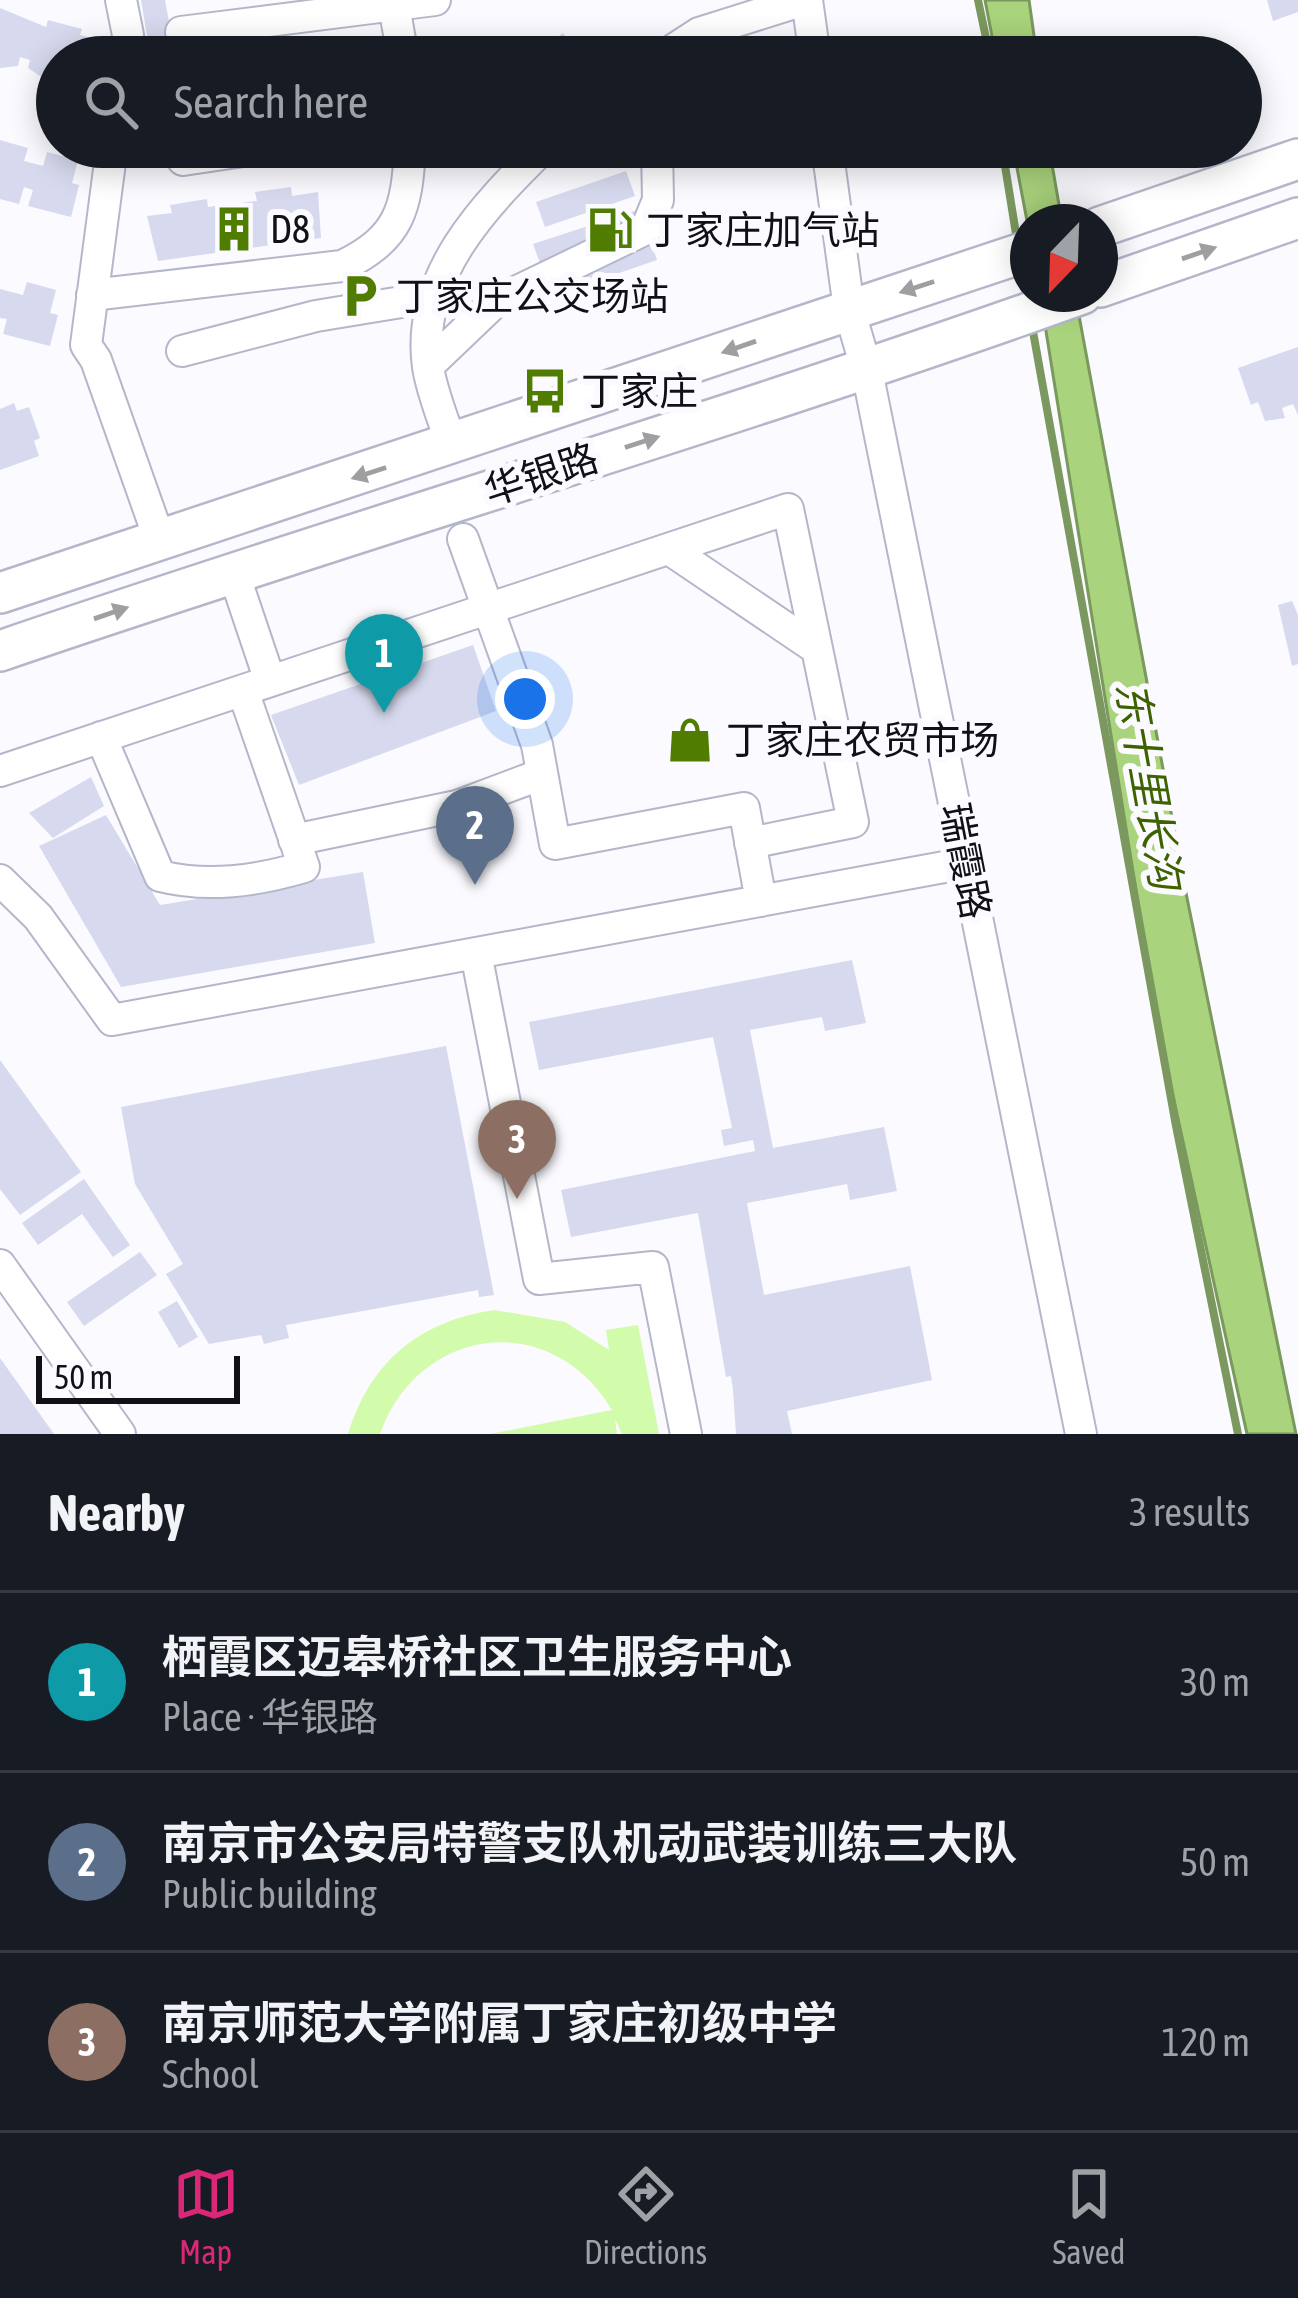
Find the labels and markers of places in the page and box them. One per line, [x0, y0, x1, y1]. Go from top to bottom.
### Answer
building icon: D8 [209, 204, 259, 254]
fuel station icon: 丁家庄加气站 [585, 205, 635, 255]
place label: D8 [270, 207, 310, 251]
place label: 丁家庄加气站 [646, 208, 880, 252]
parking icon: 丁家庄公交场站 [335, 271, 385, 321]
place label: 丁家庄公交场站 [396, 274, 669, 318]
bus stop icon: 丁家庄 [520, 366, 570, 416]
place label: 丁家庄 [581, 369, 698, 413]
pin: 1 [345, 614, 423, 713]
shop icon: 丁家庄农贸市场 [665, 715, 715, 765]
place label: 丁家庄农贸市场 [726, 718, 999, 762]
pin: 2 [436, 786, 514, 885]
pin: 3 [478, 1100, 556, 1199]

